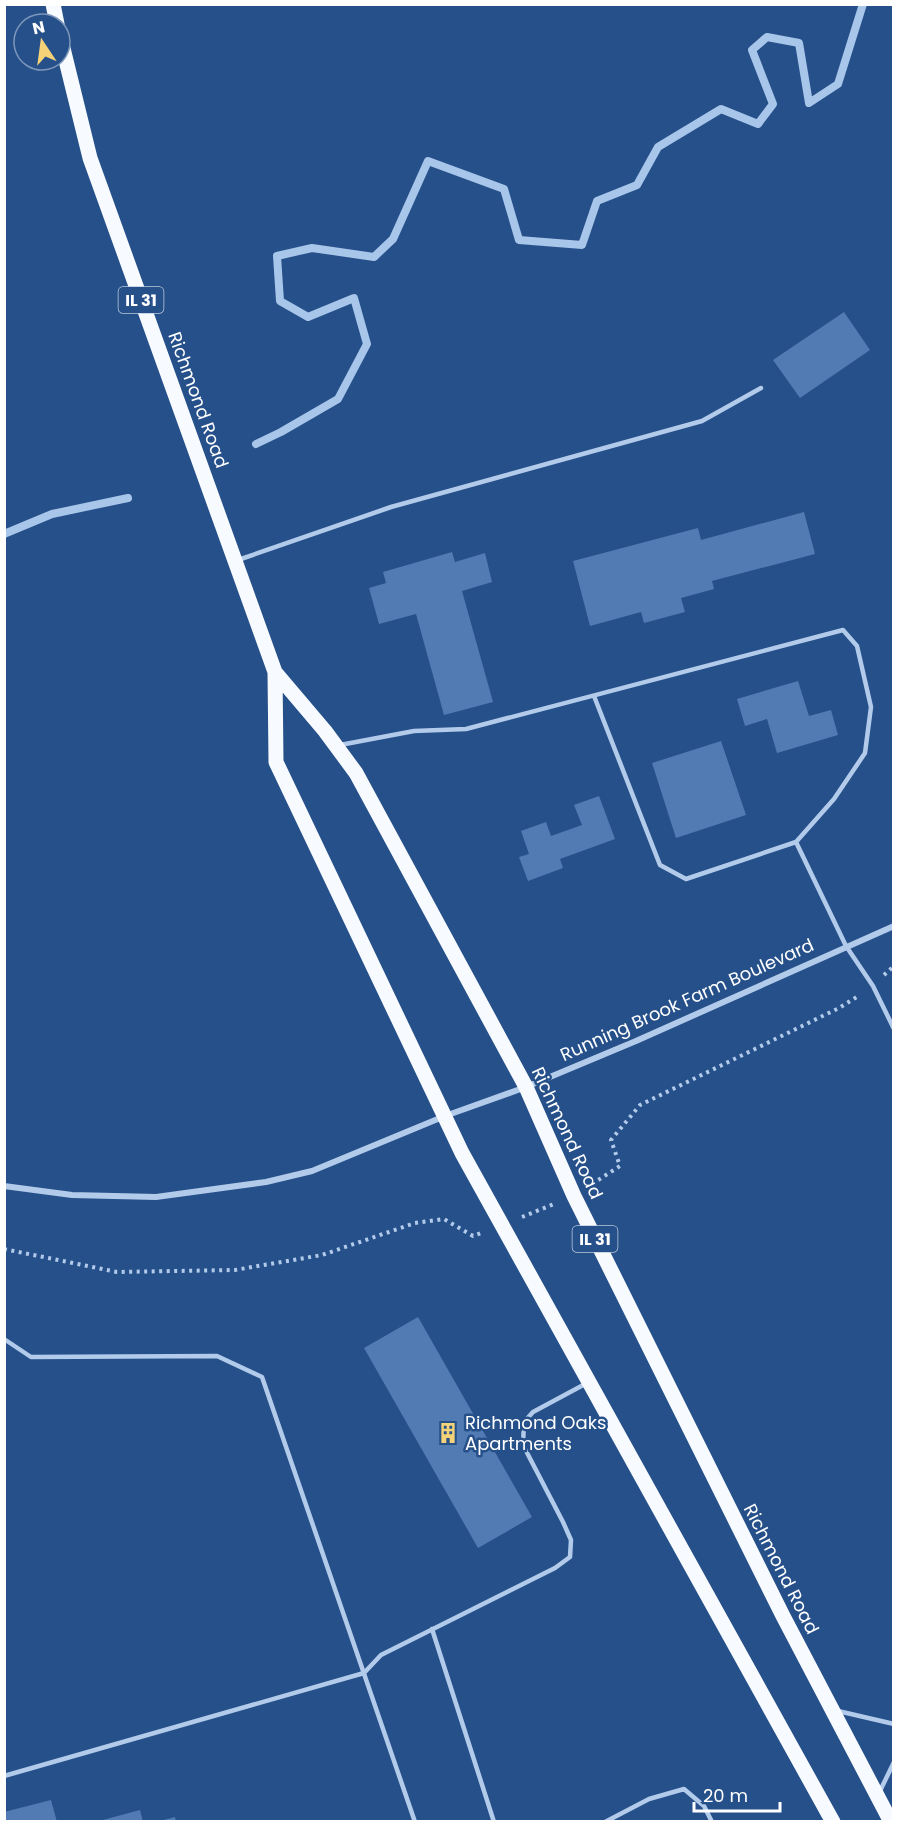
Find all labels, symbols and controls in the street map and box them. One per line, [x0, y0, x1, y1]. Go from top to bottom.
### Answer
north arrow [12, 12, 72, 72]
text: N [30, 15, 47, 40]
road number: IL 31 [118, 287, 164, 313]
street label: Richmond Road [162, 328, 235, 471]
street label: Running Brook Farm Boulevard [556, 932, 818, 1067]
street label: Richmond Road [526, 1063, 609, 1203]
road number: IL 31 [572, 1226, 618, 1252]
place label: Richmond Oaks Apartments [465, 1410, 606, 1456]
building icon: Richmond Oaks Apartments [436, 1421, 460, 1445]
street label: Richmond Road [738, 1499, 825, 1638]
scale bar [694, 1775, 780, 1813]
text: 20 m [703, 1783, 748, 1808]

